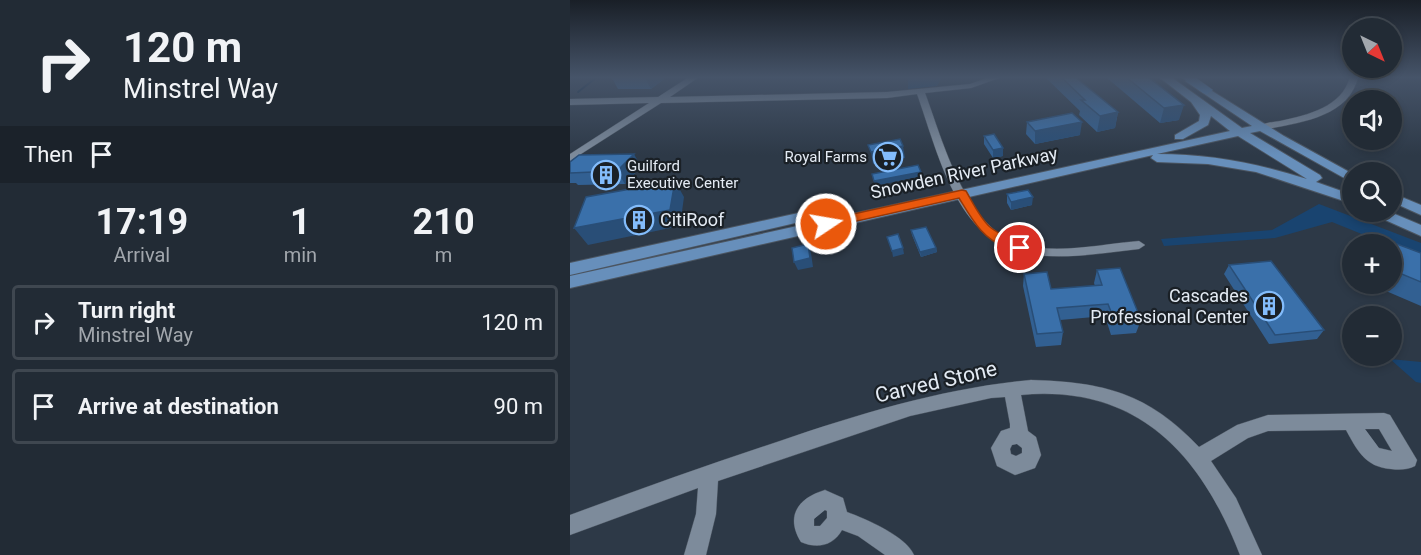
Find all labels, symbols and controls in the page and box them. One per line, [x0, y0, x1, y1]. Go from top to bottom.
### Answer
north arrow [1342, 18, 1402, 78]
map controls [1342, 18, 1402, 366]
text: 120 m [123, 23, 242, 72]
icon: right [24, 24, 102, 102]
text: Minstrel Way [123, 73, 278, 105]
button: sound [1342, 90, 1402, 150]
icon: arrive [85, 138, 118, 171]
supermarket icon: Royal Farms [872, 141, 904, 173]
text: Then [24, 142, 73, 167]
street label: Snowden River Parkway [868, 142, 1060, 203]
place label: Royal Farms [785, 148, 867, 166]
place label: Guilford Executive Center [627, 157, 738, 192]
building icon: Guilford Executive Center [590, 159, 622, 191]
button: search [1342, 162, 1402, 222]
position arrow [794, 192, 858, 256]
text: 17:19 [95, 201, 188, 243]
text: 1 [290, 201, 311, 243]
text: 210 [413, 201, 475, 243]
building icon: CitiRoof [623, 204, 655, 236]
place label: CitiRoof [660, 209, 725, 230]
pin [994, 222, 1045, 273]
icon: arrive [1003, 231, 1036, 264]
button: + [1342, 234, 1402, 294]
text: Arrival [113, 243, 170, 267]
text: min [284, 243, 317, 267]
text: m [435, 243, 452, 267]
place label: Cascades Professional Center [1090, 285, 1248, 327]
building icon: Cascades Professional Center [1253, 290, 1285, 322]
text: Turn right [78, 298, 175, 323]
icon: right [27, 306, 60, 339]
button: − [1342, 306, 1402, 366]
text: 120 m [481, 310, 543, 335]
text: Minstrel Way [78, 323, 193, 347]
street label: Carved Stone [873, 356, 999, 408]
icon: arrive [27, 390, 60, 423]
text: Arrive at destination [78, 394, 279, 419]
text: 90 m [494, 394, 543, 419]

